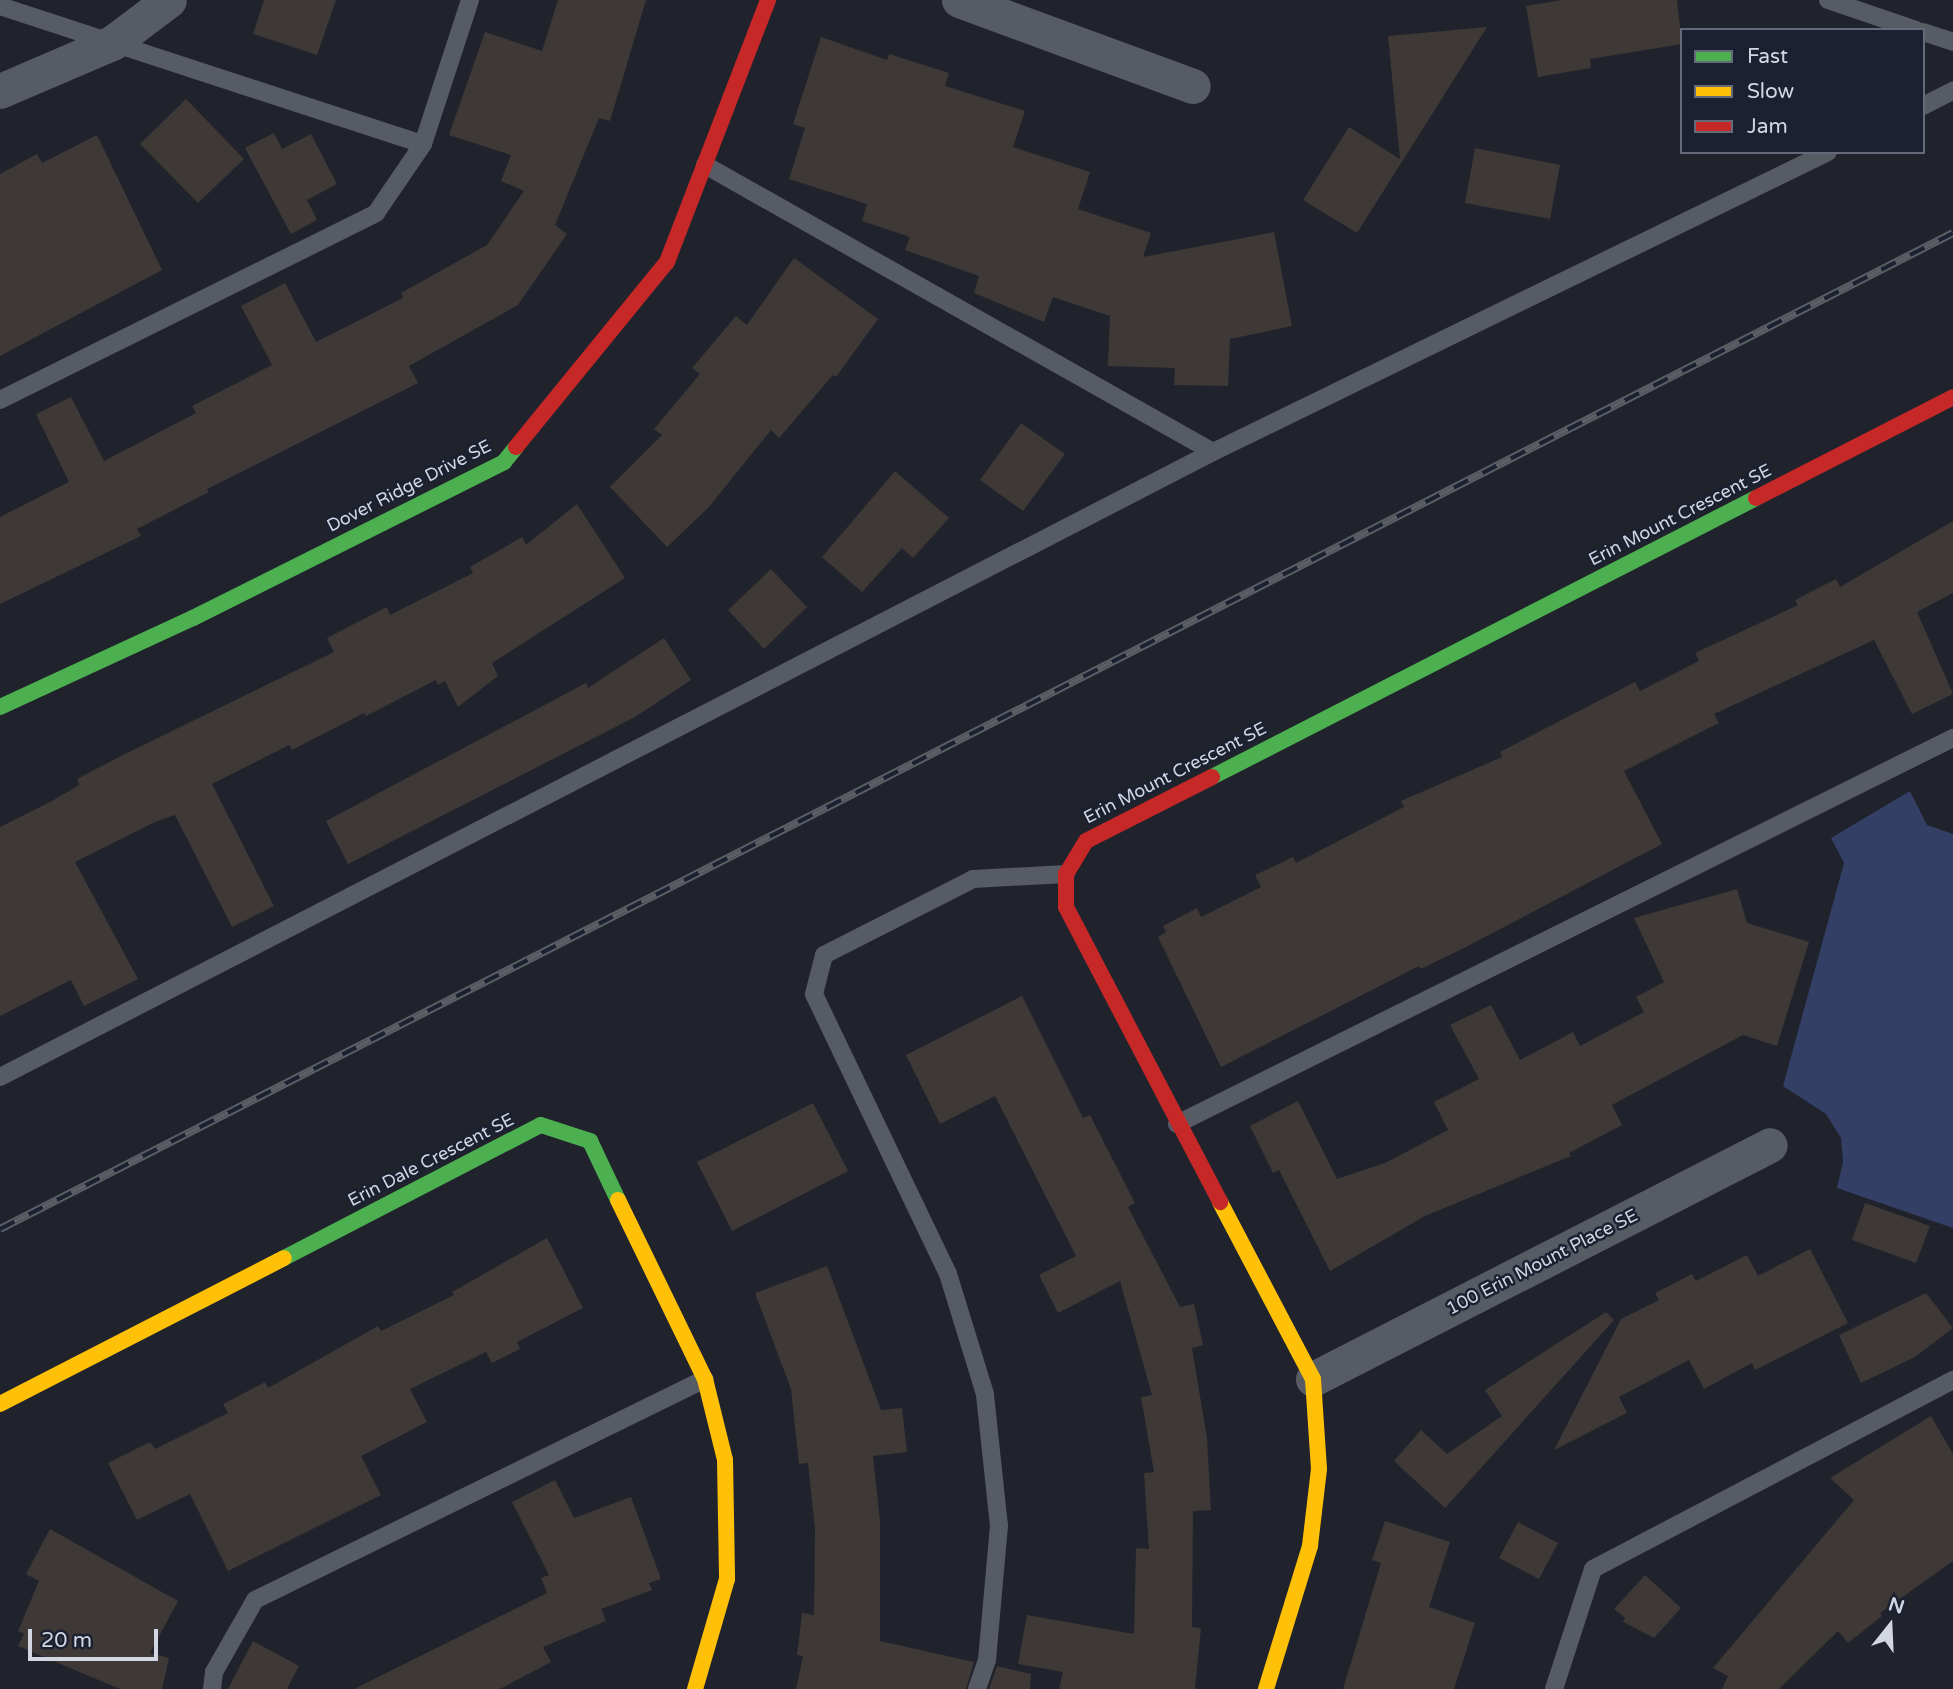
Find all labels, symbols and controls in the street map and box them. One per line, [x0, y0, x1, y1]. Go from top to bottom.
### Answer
legend [1680, 28, 1925, 154]
text: Fast [1747, 44, 1788, 69]
text: Slow [1747, 79, 1794, 104]
text: Jam [1747, 114, 1788, 139]
street label: Dover Ridge Drive SE [323, 435, 495, 537]
street label: Erin Mount Crescent SE [1585, 459, 1775, 571]
street label: Erin Mount Crescent SE [1080, 717, 1270, 829]
street label: Erin Dale Crescent SE [344, 1109, 518, 1211]
street label: 100 Erin Mount Place SE [1443, 1204, 1641, 1320]
north arrow [1855, 1591, 1925, 1661]
text: N [1886, 1593, 1907, 1619]
scale bar [32, 1616, 161, 1660]
text: 20 m [41, 1628, 92, 1653]

